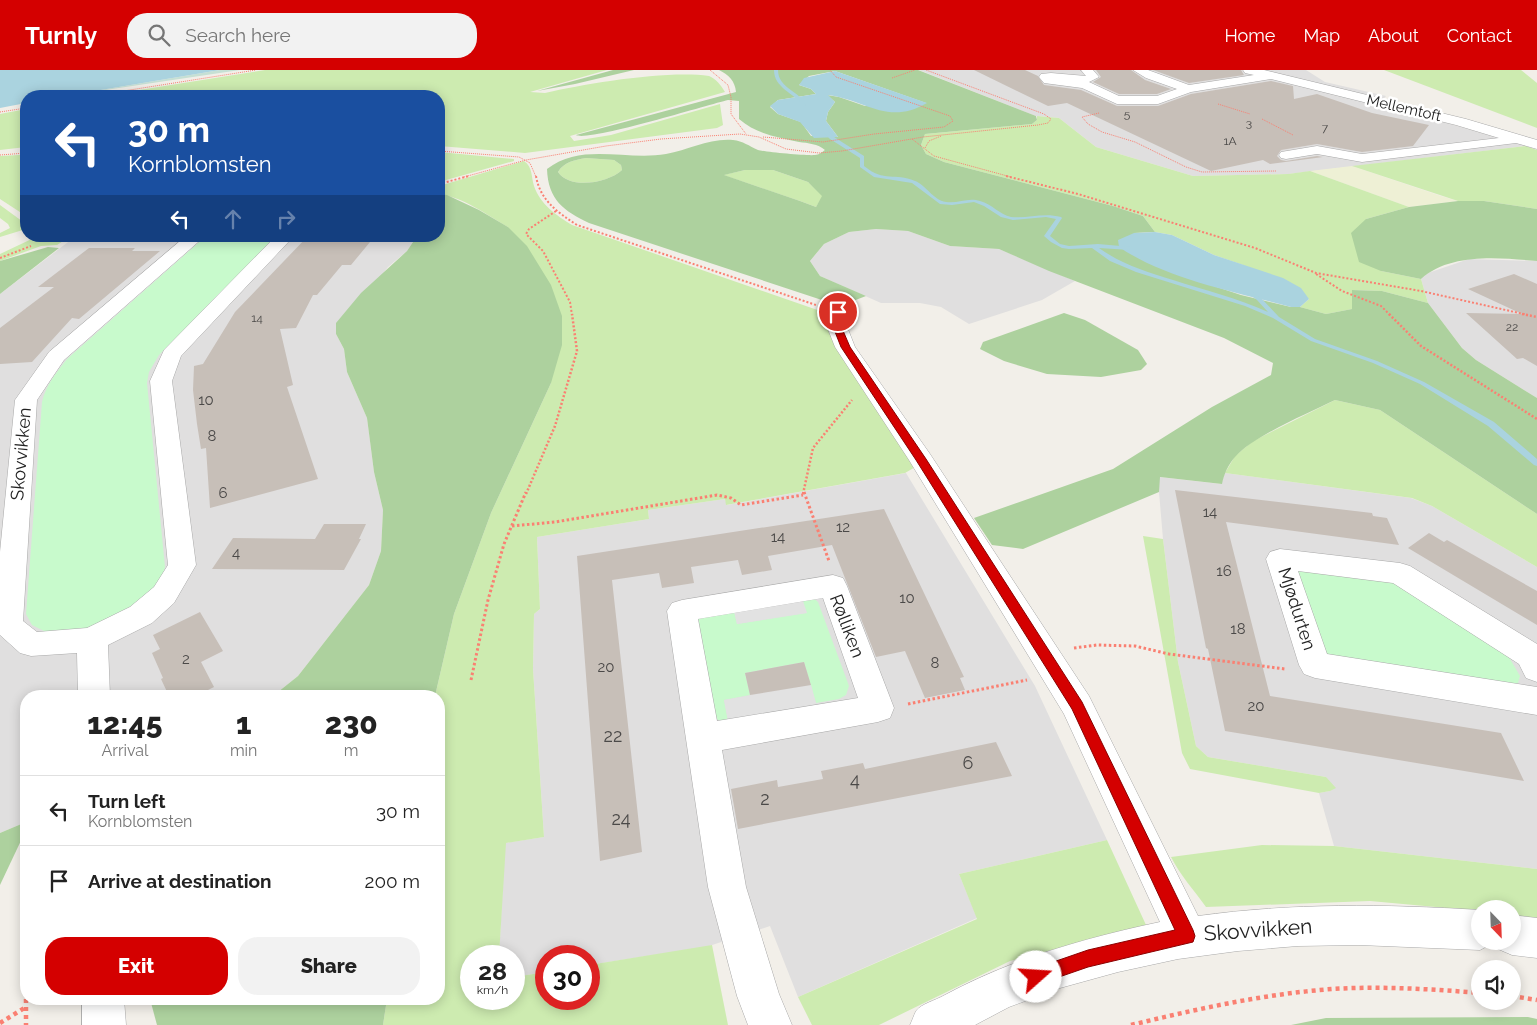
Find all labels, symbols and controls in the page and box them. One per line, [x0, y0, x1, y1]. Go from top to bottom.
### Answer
search box [127, 13, 477, 58]
text: Turnly [25, 21, 97, 50]
icon: search [145, 21, 173, 49]
text: Search here [185, 24, 291, 46]
text: Home [1224, 25, 1275, 46]
text: Map [1303, 25, 1340, 46]
text: About [1368, 25, 1419, 46]
text: Contact [1447, 25, 1512, 46]
street label: Mellemtoft [1365, 91, 1443, 125]
house number: 5 [1124, 107, 1131, 121]
text: 30 m [128, 109, 210, 150]
icon: left [45, 110, 110, 175]
house number: 3 [1246, 116, 1252, 130]
house number: 7 [1322, 121, 1329, 135]
house number: 1A [1223, 134, 1237, 148]
text: Kornblomsten [128, 151, 272, 177]
icon: left [166, 205, 194, 233]
icon: ahead [219, 205, 247, 233]
icon: right [272, 205, 300, 233]
pin [817, 291, 859, 333]
icon: arrive [824, 298, 852, 326]
house number: 14 [251, 311, 263, 325]
house number: 22 [1506, 320, 1518, 334]
house number: 10 [198, 391, 214, 409]
street label: Skovvikken [6, 407, 35, 501]
house number: 8 [208, 427, 217, 445]
house number: 6 [218, 484, 228, 502]
house number: 14 [1203, 503, 1217, 521]
house number: 12 [836, 518, 850, 536]
house number: 14 [771, 528, 785, 546]
house number: 4 [232, 544, 240, 562]
house number: 16 [1216, 562, 1232, 580]
street label: Mjødurten [1274, 565, 1321, 653]
house number: 10 [899, 589, 915, 607]
street label: Rølliken [826, 591, 869, 660]
house number: 18 [1230, 620, 1246, 638]
house number: 2 [182, 650, 190, 668]
house number: 8 [931, 654, 940, 672]
house number: 20 [598, 658, 615, 676]
house number: 20 [1248, 697, 1265, 715]
text: 12:45 [87, 706, 163, 741]
text: 1 [236, 706, 251, 741]
text: 230 [325, 706, 378, 741]
house number: 22 [604, 725, 622, 746]
text: Arrival [101, 741, 148, 760]
text: min [230, 741, 257, 760]
text: m [344, 741, 359, 760]
house number: 6 [963, 752, 974, 773]
house number: 4 [850, 769, 860, 790]
house number: 2 [760, 788, 770, 809]
text: Turn left [88, 790, 165, 812]
icon: left [45, 797, 73, 825]
text: 30 m [376, 800, 420, 822]
house number: 24 [611, 808, 631, 829]
text: Kornblomsten [88, 812, 192, 831]
icon: arrive [45, 867, 73, 895]
text: Arrive at destination [88, 870, 272, 892]
text: 200 m [365, 870, 420, 892]
north arrow [1471, 900, 1521, 950]
map controls [1471, 900, 1521, 1010]
street label: Skovvikken [1203, 913, 1313, 946]
button: Exit [45, 937, 228, 995]
button: Share [238, 937, 420, 995]
speed limit sign: 30 [535, 945, 600, 1010]
position arrow [1009, 950, 1061, 1002]
text: 28 [478, 956, 507, 986]
button: sound [1471, 960, 1521, 1010]
text: km/h [477, 983, 508, 997]

